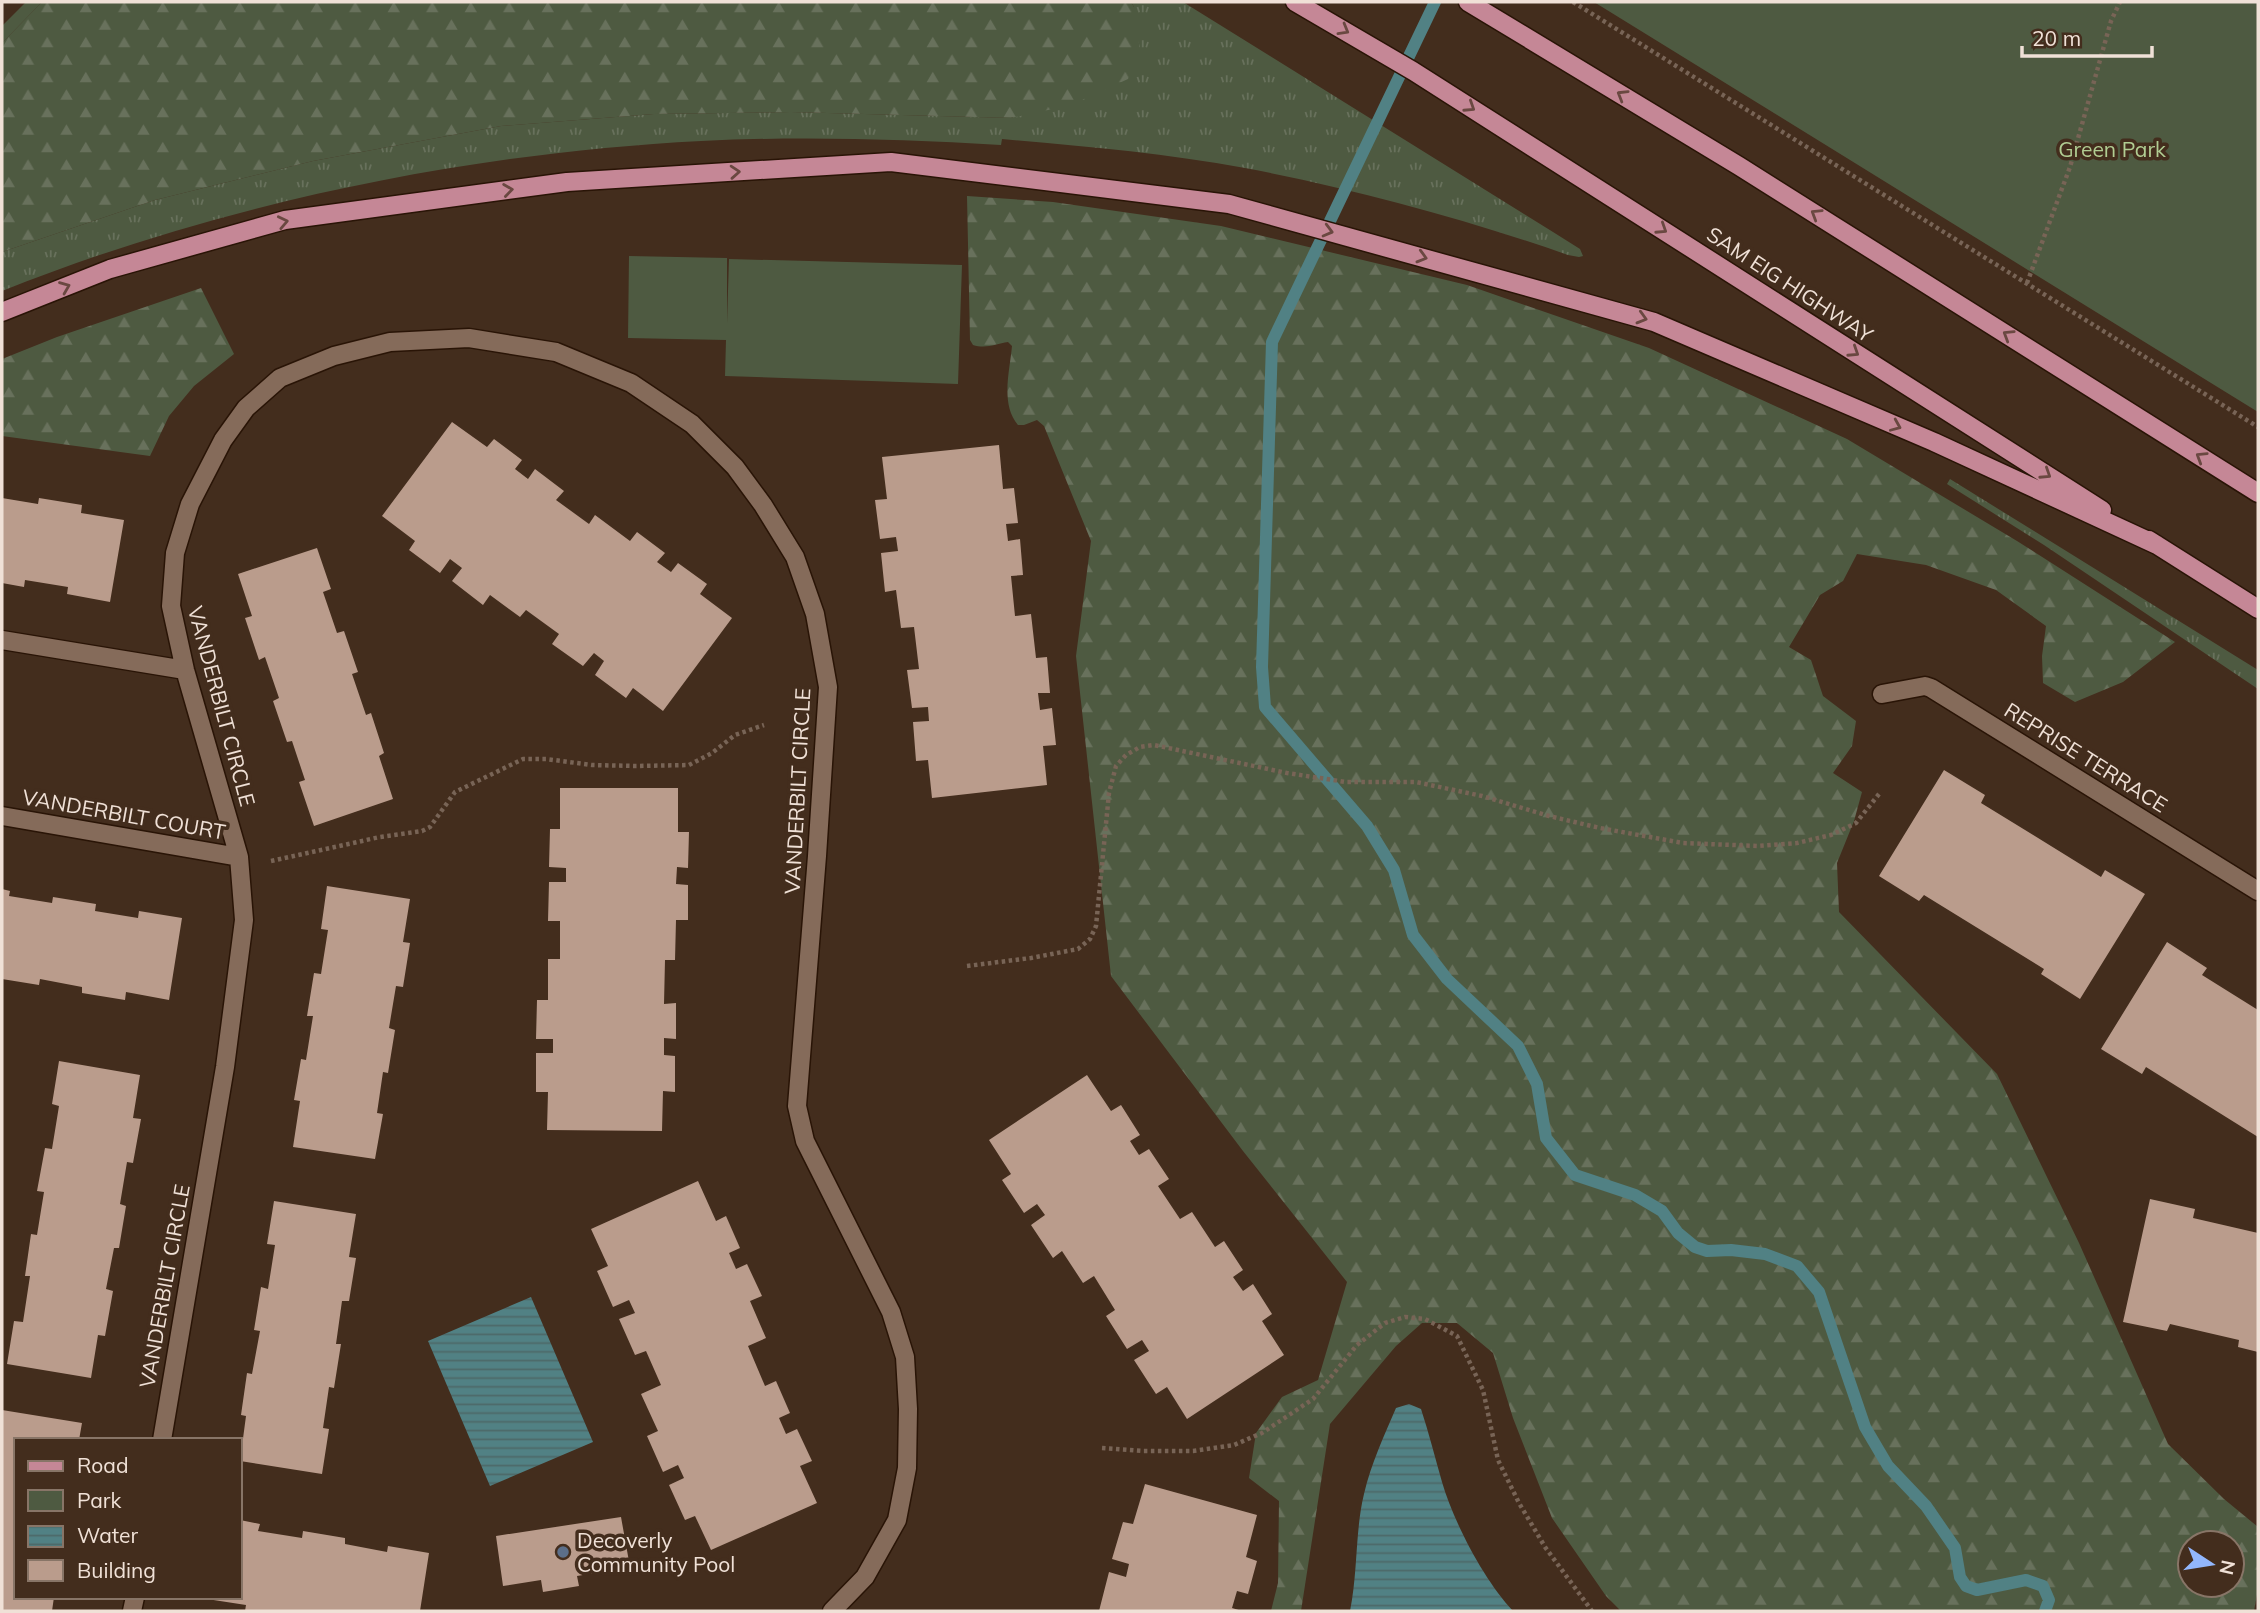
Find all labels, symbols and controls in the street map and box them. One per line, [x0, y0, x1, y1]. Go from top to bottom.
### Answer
scale bar [2022, 14, 2152, 58]
one-way arrow [1337, 22, 1349, 35]
text: 20 m [2032, 25, 2081, 51]
one-way arrow [1616, 90, 1629, 103]
one-way arrow [1463, 99, 1476, 112]
park label: Green Park [2058, 136, 2166, 162]
one-way arrow [730, 165, 741, 180]
one-way arrow [502, 183, 514, 198]
one-way arrow [1810, 209, 1823, 222]
one-way arrow [277, 215, 289, 230]
one-way arrow [1655, 221, 1668, 234]
street label: SAM EIG HIGHWAY [1702, 221, 1878, 347]
one-way arrow [1322, 223, 1334, 238]
one-way arrow [1416, 249, 1428, 264]
one-way arrow [58, 281, 70, 295]
one-way arrow [1635, 310, 1647, 325]
one-way arrow [2003, 331, 2016, 344]
one-way arrow [1846, 343, 1859, 356]
one-way arrow [1889, 418, 1901, 432]
one-way arrow [2195, 452, 2208, 465]
one-way arrow [2038, 466, 2051, 478]
street label: VANDERBILT CIRCLE [183, 603, 261, 809]
street label: VANDERBILT CIRCLE [779, 687, 815, 895]
street label: REPRISE TERRACE [2000, 696, 2172, 818]
street label: VANDERBILT COURT [20, 783, 228, 845]
street label: VANDERBILT CIRCLE [133, 1182, 195, 1390]
legend [14, 1438, 242, 1599]
text: Road [77, 1452, 128, 1478]
text: Park [77, 1487, 121, 1513]
text: Water [77, 1522, 138, 1548]
place label: Decoverly Community Pool [577, 1527, 735, 1577]
north arrow [2176, 1529, 2246, 1599]
marker: Decoverly Community Pool [555, 1544, 571, 1560]
text: Building [77, 1557, 156, 1583]
text: N [2214, 1558, 2241, 1577]

